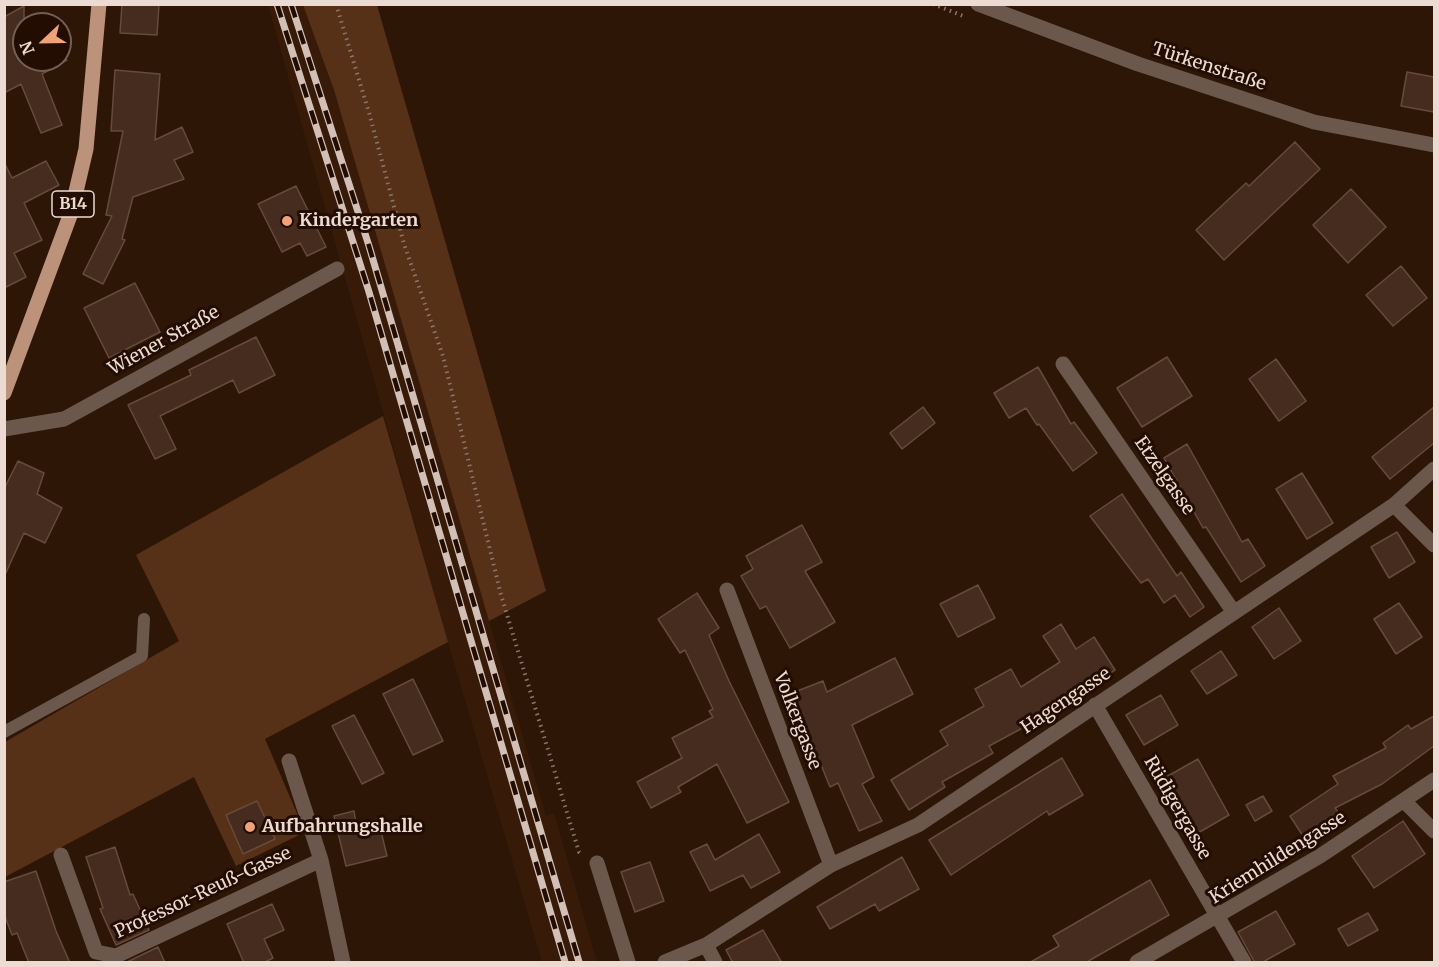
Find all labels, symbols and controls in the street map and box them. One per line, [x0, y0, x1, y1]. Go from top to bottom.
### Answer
north arrow [12, 12, 72, 72]
text: N [16, 38, 39, 58]
street label: Türkenstraße [1149, 38, 1269, 96]
road number: B14 [52, 191, 94, 217]
place label: Kindergarten [299, 210, 418, 232]
marker: Kindergarten [280, 214, 294, 228]
street label: Wiener Straße [105, 302, 223, 380]
street label: Etzelgasse [1129, 433, 1199, 519]
street label: Hagengasse [1017, 663, 1115, 739]
street label: Volkergasse [769, 669, 825, 773]
street label: Rüdigergasse [1139, 753, 1215, 863]
street label: Kriemhildengasse [1206, 807, 1350, 909]
place label: Aufbahrungshalle [262, 816, 423, 838]
marker: Aufbahrungshalle [243, 820, 257, 834]
street label: Professor-Reuß-Gasse [111, 843, 295, 943]

